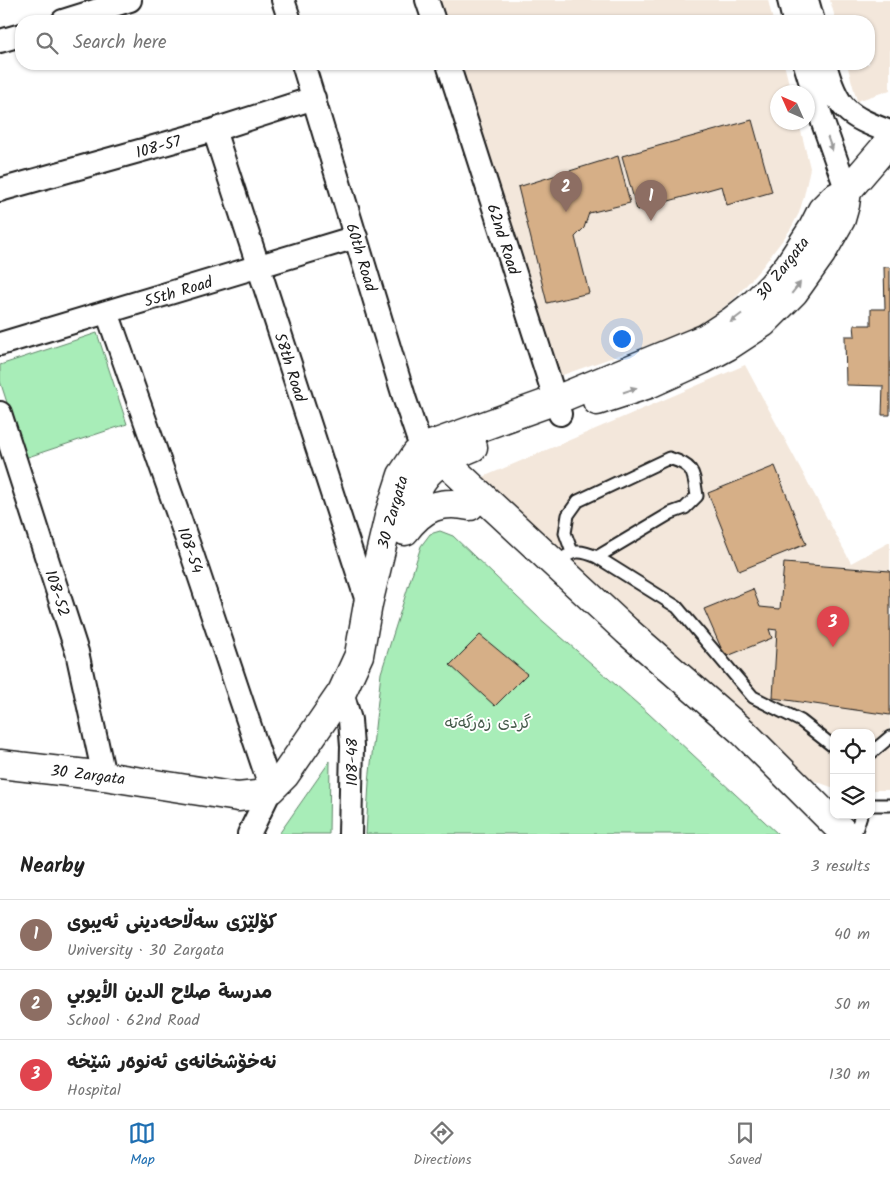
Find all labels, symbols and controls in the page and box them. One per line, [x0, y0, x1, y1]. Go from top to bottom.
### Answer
search box [15, 15, 875, 70]
text: Search here [73, 28, 167, 58]
icon: search [33, 29, 61, 57]
north arrow [770, 85, 815, 130]
street label: 108-57 [133, 129, 185, 166]
one-way arrow [826, 137, 834, 152]
pin: 2 [550, 171, 582, 212]
pin: 1 [635, 180, 667, 221]
street label: 62nd Road [479, 201, 526, 279]
street label: 60th Road [338, 220, 383, 296]
street label: 30 Zargata [750, 232, 816, 306]
street label: 55th Road [141, 270, 217, 315]
one-way arrow [791, 282, 802, 295]
one-way arrow [730, 312, 743, 323]
your location [609, 326, 635, 352]
street label: 58th Road [267, 330, 313, 406]
one-way arrow [623, 386, 638, 393]
street label: 30 Zargata [371, 473, 416, 552]
street label: 108-54 [170, 524, 209, 577]
street label: 108-52 [37, 567, 76, 620]
pin: 3 [817, 606, 849, 647]
park label: گردی زەرگەتە [445, 711, 531, 736]
map controls [830, 729, 875, 819]
button: locate [830, 729, 875, 774]
street label: 108-48 [340, 737, 365, 786]
street label: 30 Zargata [49, 759, 127, 792]
button: layers [830, 774, 875, 819]
text: Nearby [20, 850, 85, 883]
text: 3 results [811, 854, 870, 879]
text: کۆلێژی سەڵاحەدینی ئەیبوی [67, 908, 277, 938]
text: 1 [34, 922, 38, 947]
text: 40 m [834, 922, 870, 947]
text: University · 30 Zargata [67, 938, 224, 963]
text: مدرسة صلاح الدين الأيوبي [67, 978, 272, 1008]
text: 2 [31, 992, 41, 1017]
text: 50 m [834, 992, 870, 1017]
text: School · 62nd Road [67, 1008, 199, 1033]
text: نەخۆشخانەی ئەنوەر شێخە [67, 1048, 276, 1078]
text: 3 [32, 1062, 40, 1087]
text: 130 m [829, 1062, 870, 1087]
text: Hospital [67, 1078, 121, 1103]
tab: Map [128, 1119, 156, 1171]
tab: Directions [413, 1119, 471, 1171]
tab: Saved [728, 1119, 762, 1171]

